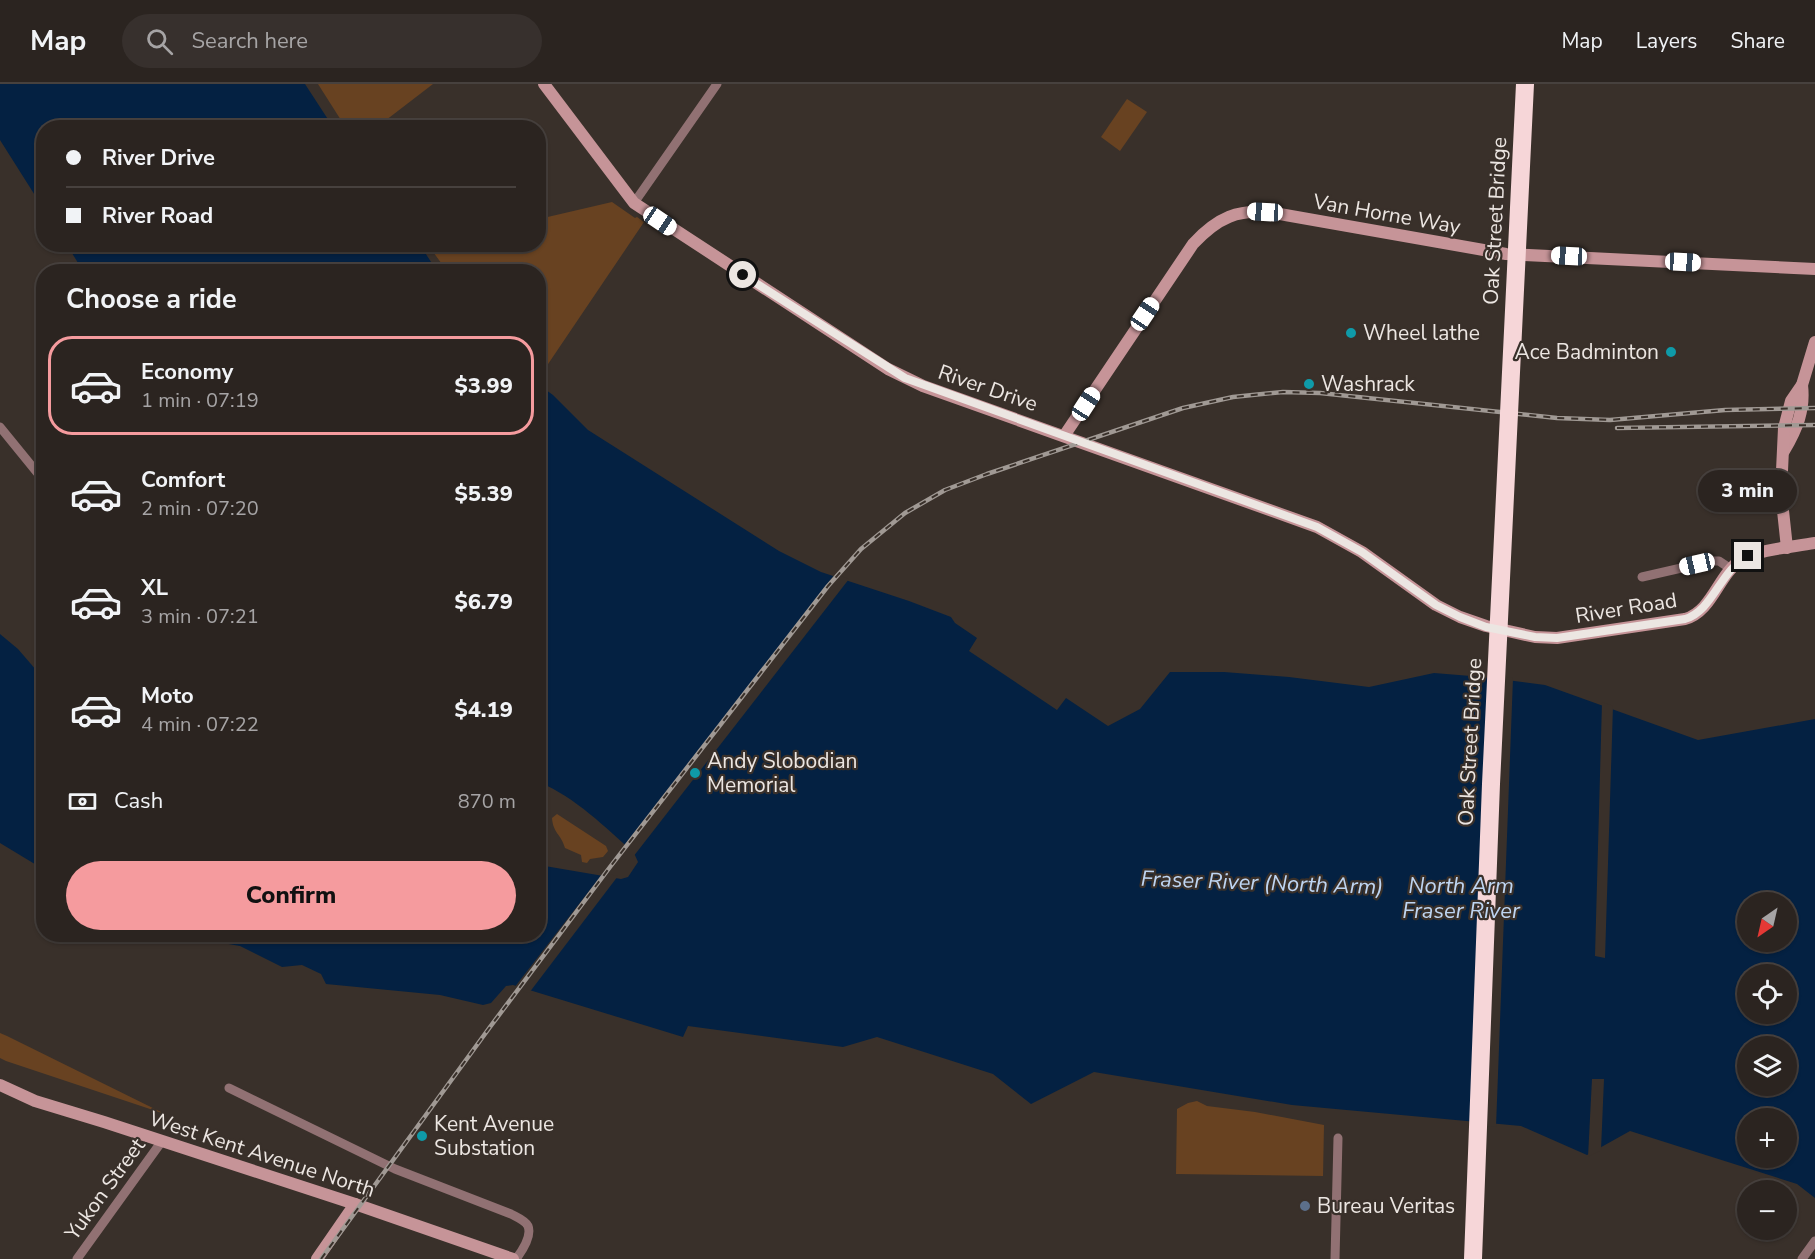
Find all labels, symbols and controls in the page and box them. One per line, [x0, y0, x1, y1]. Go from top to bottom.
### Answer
search box [122, 14, 542, 68]
text: Map [30, 22, 86, 60]
icon: search [143, 25, 176, 58]
text: Search here [191, 26, 308, 56]
text: Map [1561, 27, 1603, 55]
text: Layers [1636, 27, 1697, 55]
text: Share [1730, 27, 1785, 55]
street label: Oak Street Bridge [1477, 136, 1513, 306]
text: River Drive [102, 143, 215, 173]
street label: Van Horne Way [1310, 187, 1463, 241]
text: River Road [102, 201, 213, 231]
car [1247, 202, 1283, 222]
car [640, 203, 680, 239]
car [1551, 246, 1587, 266]
car [1665, 252, 1701, 272]
route start [729, 261, 756, 288]
text: Choose a ride [66, 281, 237, 318]
car [1127, 294, 1163, 334]
place label: Wheel lathe [1363, 319, 1480, 347]
marker: Wheel lathe [1344, 326, 1358, 340]
place label: Ace Badminton [1515, 338, 1659, 366]
marker: Ace Badminton [1664, 345, 1678, 359]
text: Economy [141, 357, 233, 387]
street label: River Drive [935, 358, 1041, 418]
icon: car [69, 359, 123, 413]
place label: Washrack [1321, 370, 1415, 398]
text: $3.99 [454, 371, 513, 401]
marker: Washrack [1302, 377, 1316, 391]
car [1069, 384, 1103, 424]
text: 1 min · 07:19 [141, 387, 259, 414]
text: Comfort [141, 465, 225, 495]
icon: car [69, 467, 123, 521]
callout: 3 min [1698, 469, 1798, 511]
text: 3 min [1721, 477, 1774, 504]
text: $5.39 [454, 479, 513, 509]
text: 2 min · 07:20 [141, 495, 259, 522]
route end [1734, 542, 1761, 569]
car [1677, 551, 1717, 577]
text: XL [141, 573, 168, 603]
icon: car [69, 575, 123, 629]
street label: River Road [1573, 586, 1679, 630]
text: $6.79 [454, 587, 513, 617]
text: 3 min · 07:21 [141, 603, 259, 630]
street label: Oak Street Bridge [1452, 657, 1488, 827]
text: Moto [141, 681, 194, 711]
icon: car [69, 683, 123, 737]
text: $4.19 [454, 695, 513, 725]
text: 4 min · 07:22 [141, 711, 259, 738]
place label: Andy Slobodian Memorial [707, 747, 857, 799]
marker: Andy Slobodian Memorial [688, 766, 702, 780]
icon: cash [66, 785, 99, 818]
text: Cash [114, 786, 163, 816]
text: 870 m [458, 788, 516, 815]
button: Confirm [66, 861, 516, 930]
water label: Fraser River (North Arm) [1140, 864, 1384, 902]
water label: North Arm Fraser River [1402, 871, 1521, 926]
north arrow [1737, 892, 1797, 952]
map controls [1737, 892, 1797, 1240]
button: locate [1737, 964, 1797, 1024]
button: layers [1737, 1036, 1797, 1096]
street label: West Kent Avenue North [145, 1104, 379, 1204]
button: + [1737, 1108, 1797, 1168]
place label: Kent Avenue Substation [434, 1110, 554, 1162]
marker: Kent Avenue Substation [415, 1129, 429, 1143]
street label: Yukon Street [58, 1132, 152, 1246]
button: − [1737, 1180, 1797, 1240]
place label: Bureau Veritas [1317, 1192, 1455, 1220]
marker: Bureau Veritas [1298, 1199, 1312, 1213]

